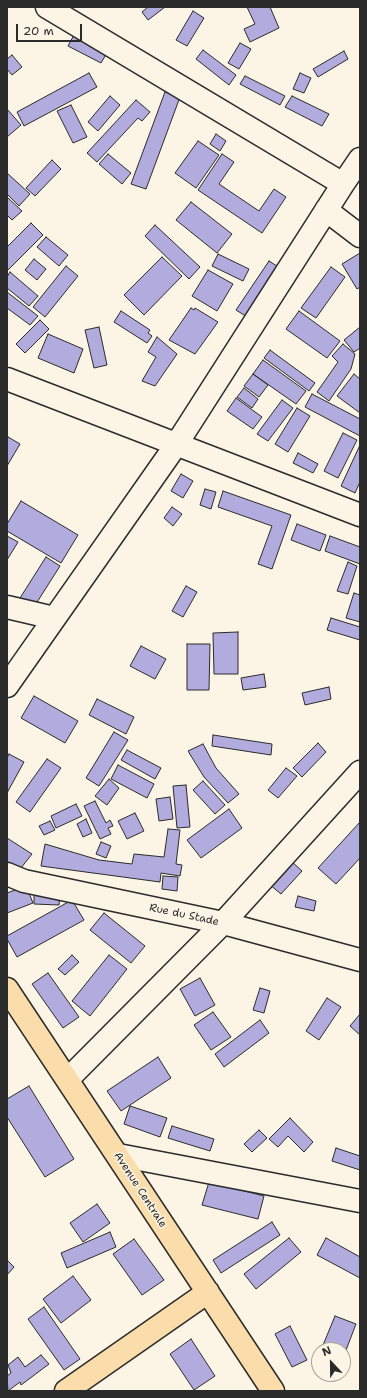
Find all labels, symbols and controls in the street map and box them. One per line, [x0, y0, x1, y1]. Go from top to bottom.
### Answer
scale bar [18, 16, 84, 42]
text: 20 m [23, 23, 54, 39]
street label: Rue du Stade [148, 901, 220, 929]
street label: Avenue Centrale [111, 1150, 169, 1230]
north arrow [311, 1342, 351, 1382]
text: N [320, 1343, 334, 1360]

